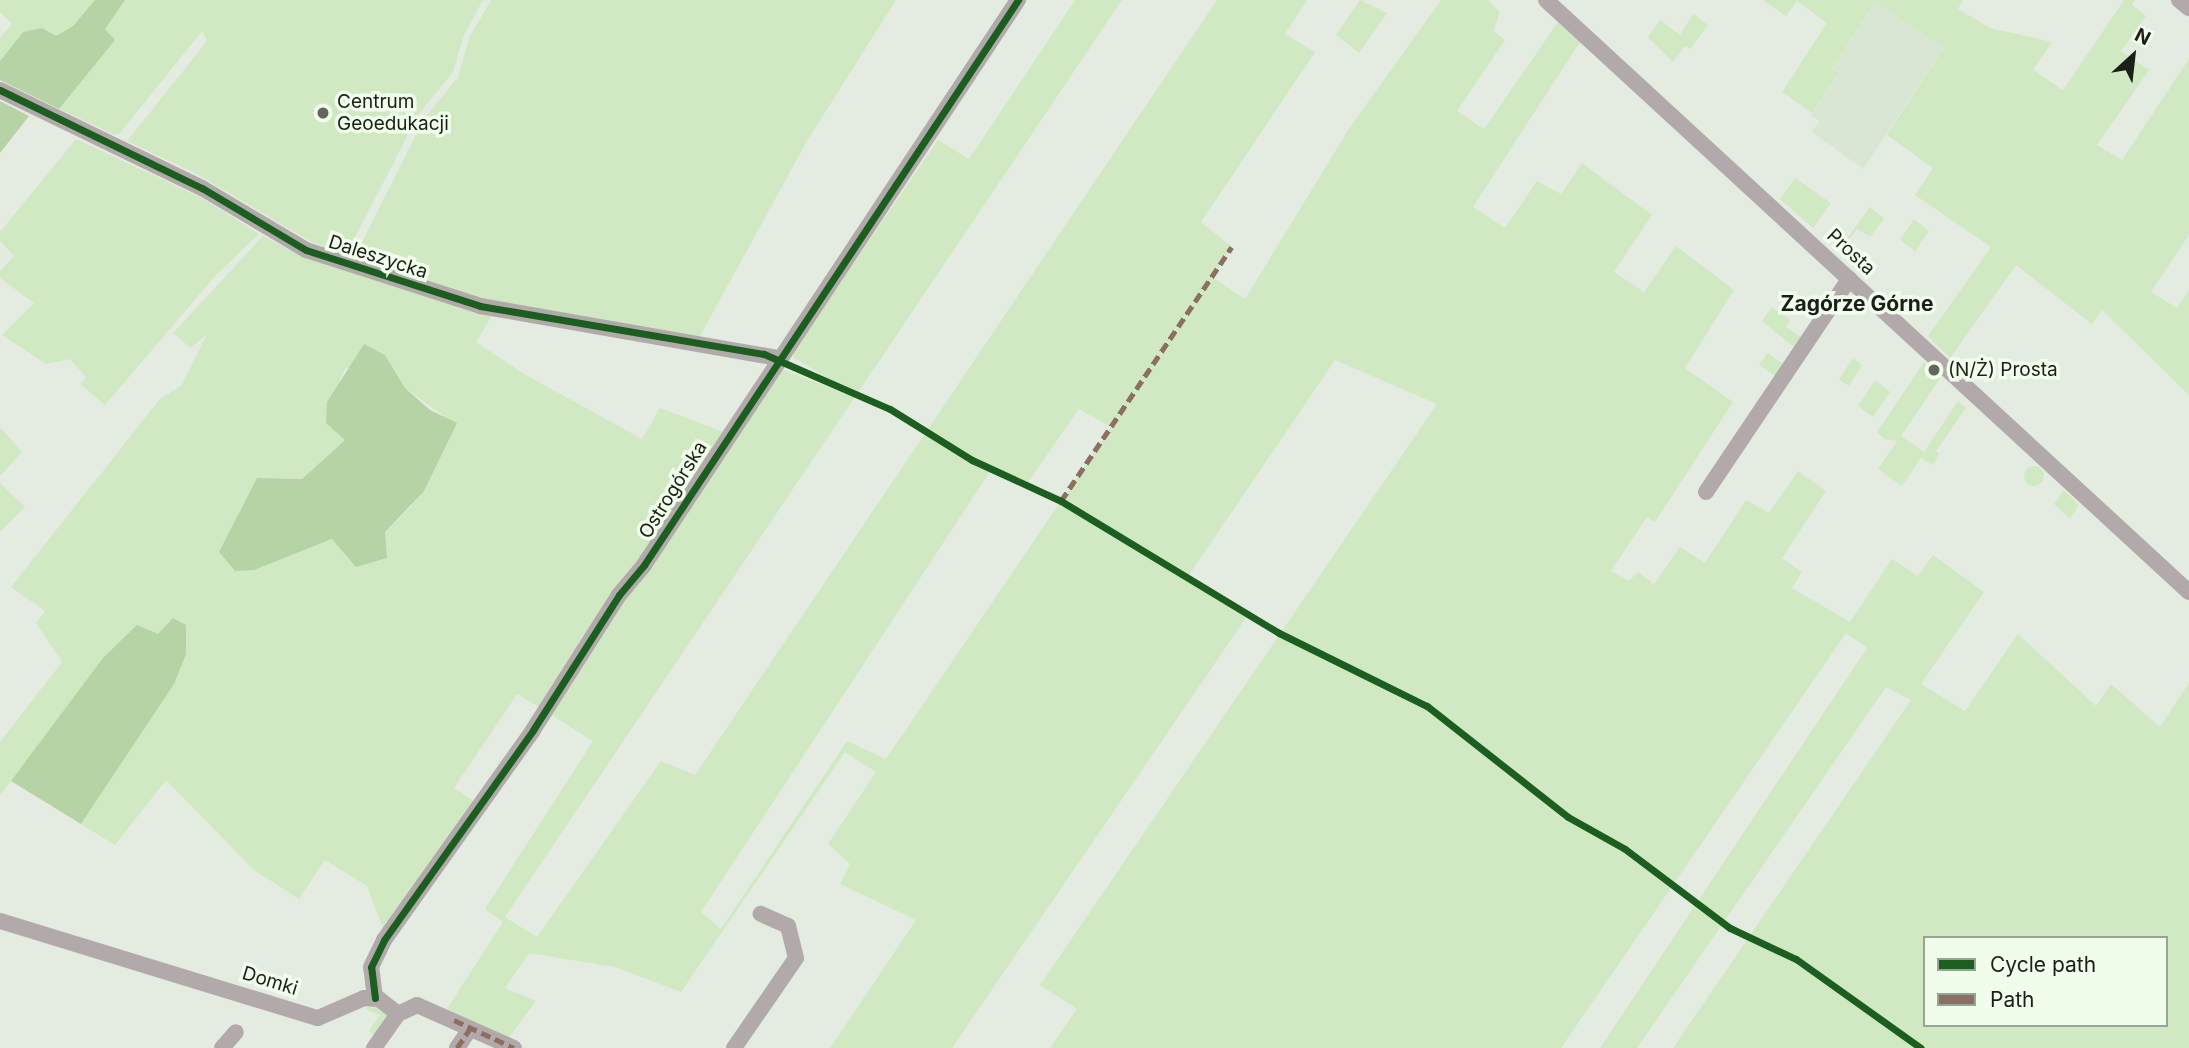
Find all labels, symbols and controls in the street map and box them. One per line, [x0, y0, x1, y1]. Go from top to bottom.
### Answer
north arrow [2098, 21, 2168, 91]
text: N [2131, 23, 2154, 50]
place label: Centrum Geoedukacji [337, 91, 449, 135]
marker: Centrum Geoedukacji [315, 105, 331, 121]
street label: Prosta [1822, 224, 1880, 280]
street label: Daleszycka [326, 230, 430, 284]
district label: Zagórze Górne [1781, 291, 1933, 317]
place label: (N/Ż) Prosta [1948, 359, 2058, 381]
marker: (N/Ż) Prosta [1926, 362, 1942, 378]
street label: Ostrogórska [634, 437, 712, 543]
legend [1923, 936, 2168, 1027]
text: Cycle path [1990, 952, 2096, 977]
street label: Domki [240, 962, 300, 1000]
text: Path [1990, 987, 2035, 1012]

